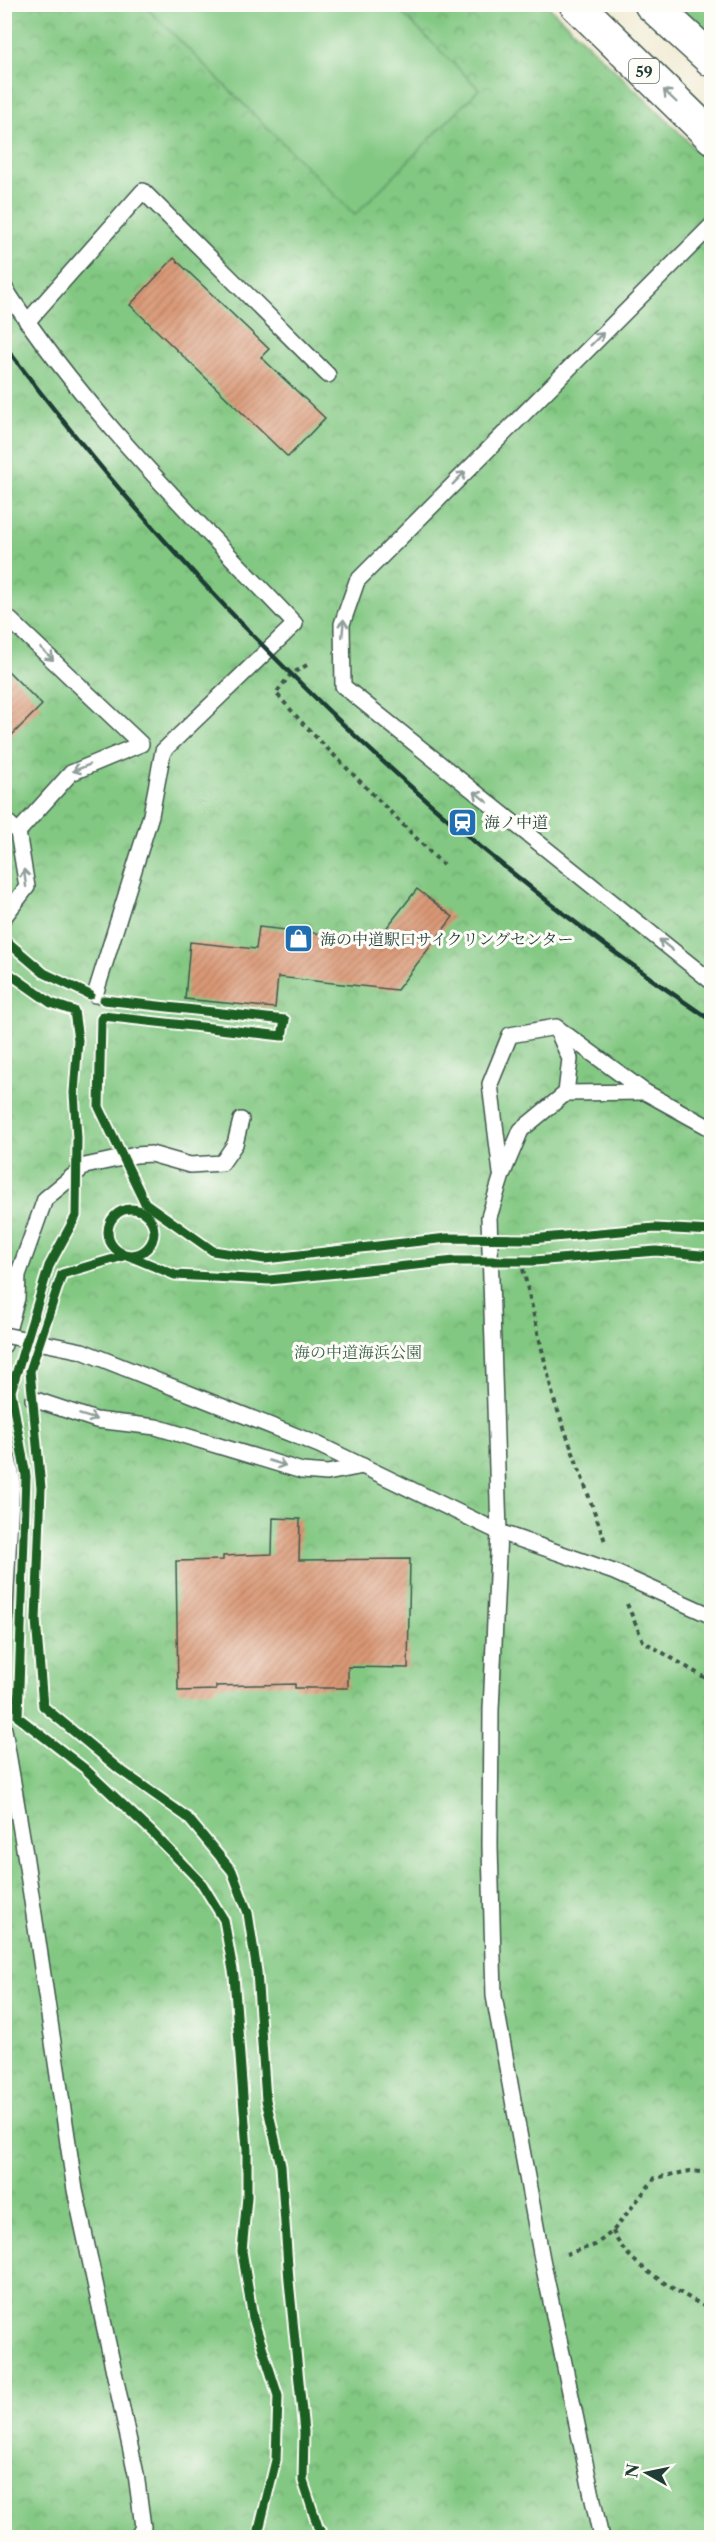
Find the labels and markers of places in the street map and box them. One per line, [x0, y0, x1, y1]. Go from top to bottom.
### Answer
station icon: 海ノ中道 [447, 806, 479, 838]
place label: 海ノ中道 [484, 812, 548, 832]
shop icon: 海の中道駅口サイクリングセンター [283, 923, 315, 955]
place label: 海の中道駅口サイクリングセンター [320, 929, 574, 949]

